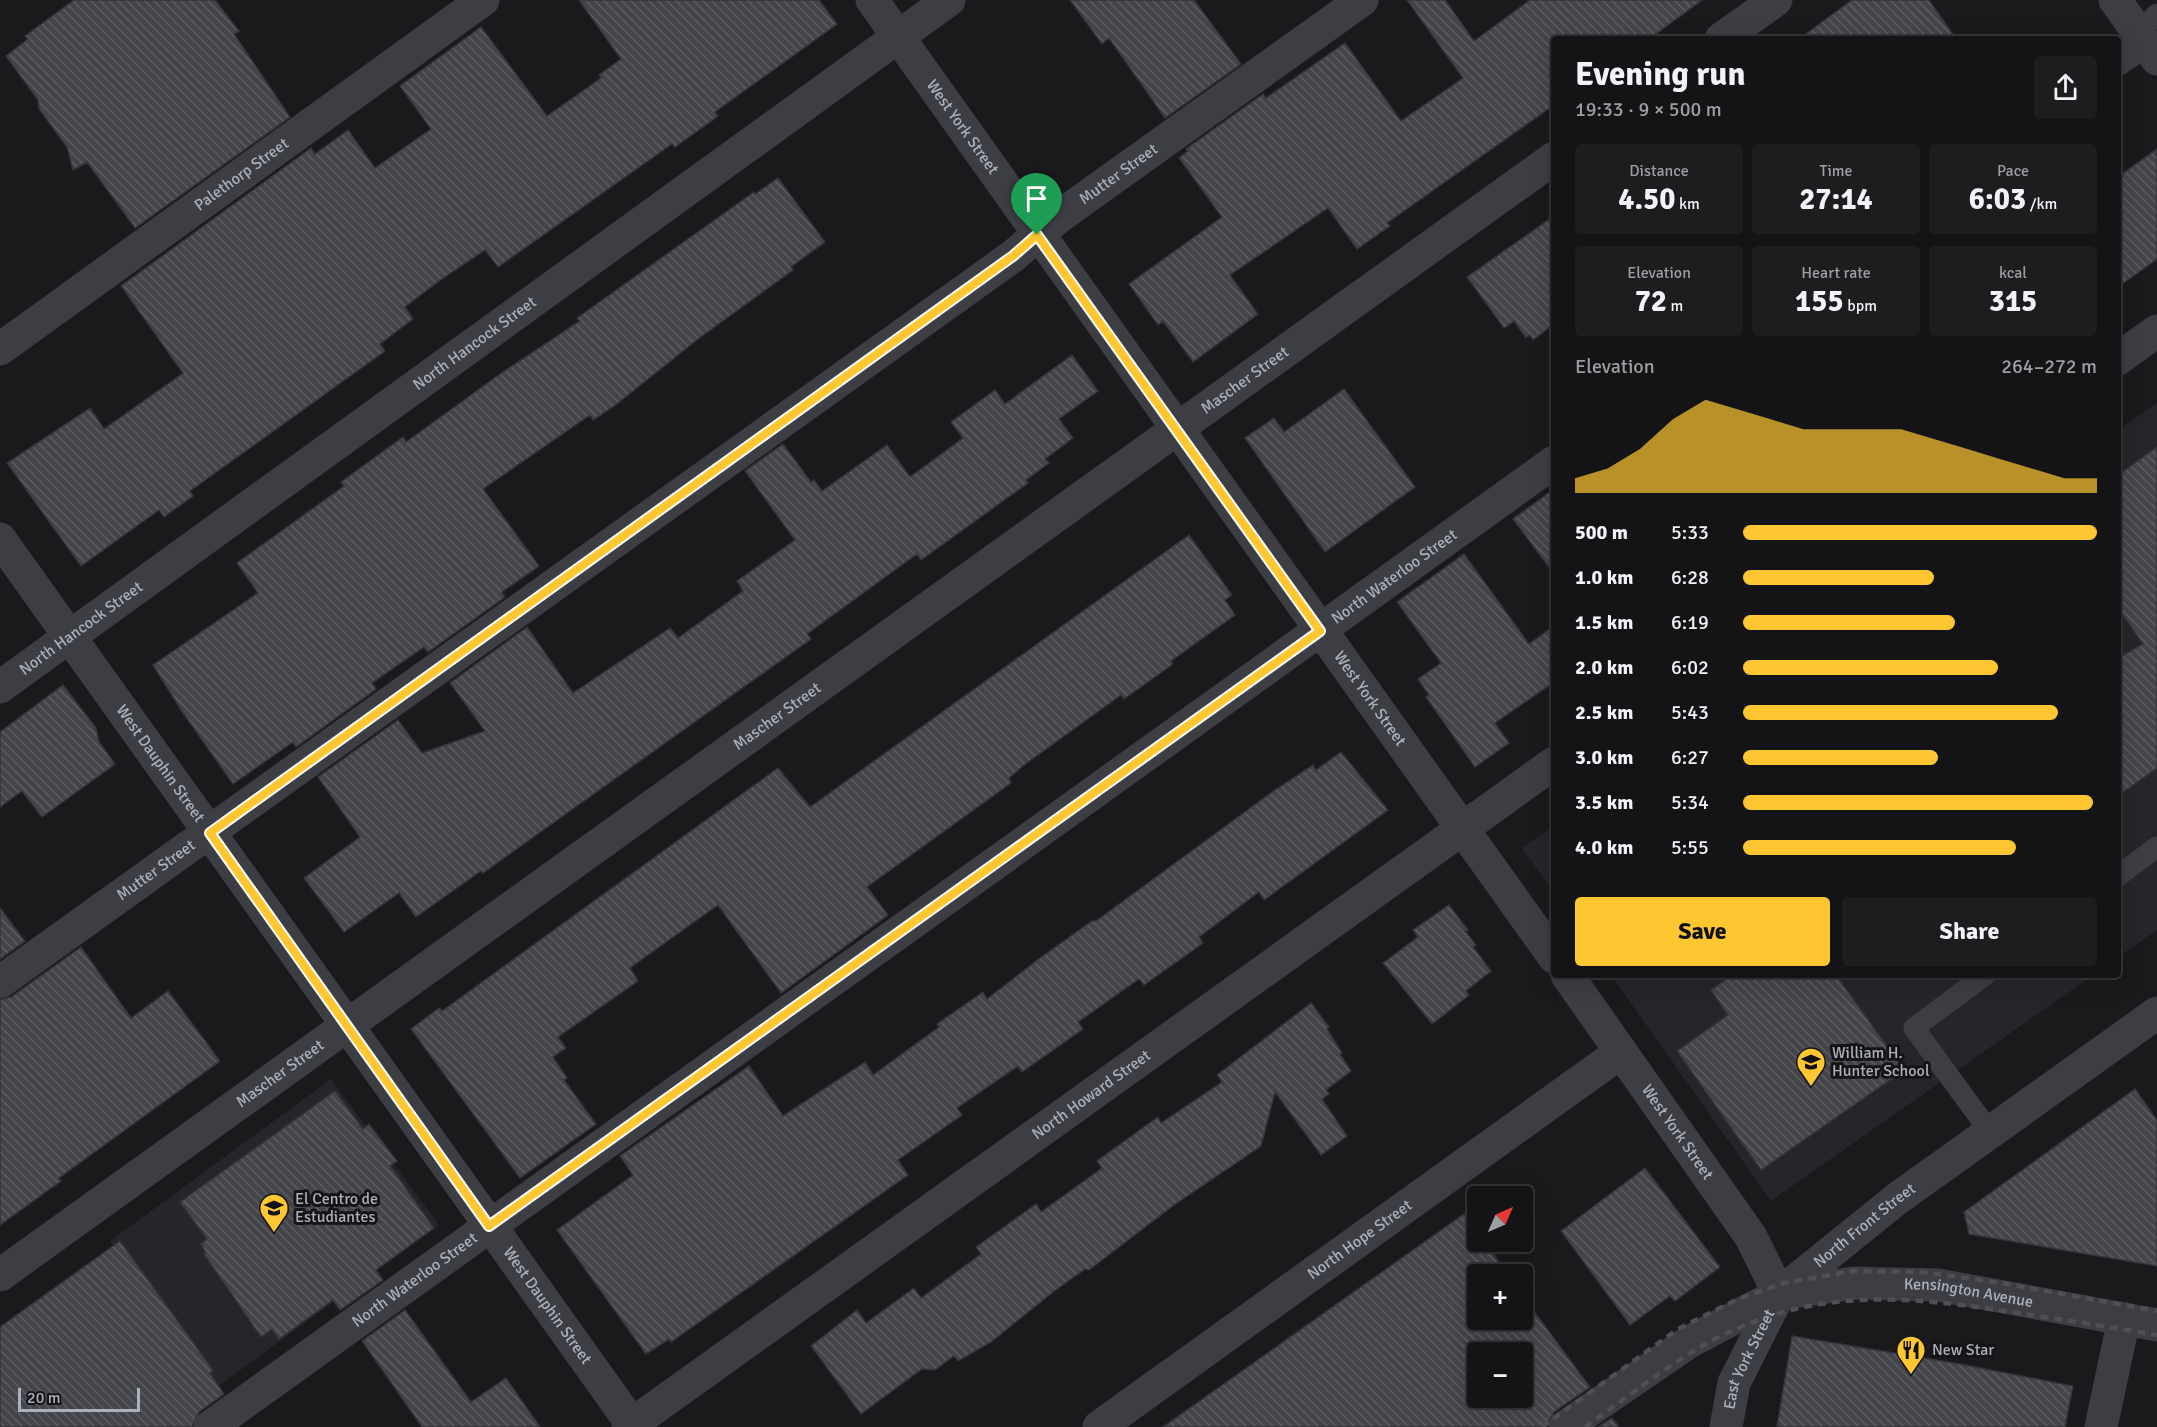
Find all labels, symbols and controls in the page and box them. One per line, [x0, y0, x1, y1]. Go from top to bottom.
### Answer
text: Evening run [1575, 54, 1745, 95]
button: share [2034, 56, 2097, 119]
street label: West York Street [922, 76, 1003, 179]
text: 19:33 · 9 × 500 m [1575, 97, 1722, 122]
street label: Palethorp Street [190, 133, 293, 215]
street label: Mutter Street [1075, 139, 1162, 209]
text: Distance [1629, 161, 1689, 181]
text: Time [1820, 161, 1852, 181]
text: Pace [1997, 161, 2029, 181]
pin [1011, 173, 1062, 235]
text: 4.50 [1618, 181, 1675, 218]
text: 27:14 [1799, 181, 1873, 218]
text: 6:03 [1969, 181, 2026, 218]
icon: arrive [1020, 182, 1053, 215]
text: km [1675, 194, 1700, 214]
text: /km [2026, 194, 2057, 214]
text: Elevation [1627, 263, 1691, 283]
text: Heart rate [1801, 263, 1871, 283]
text: kcal [1999, 263, 2027, 283]
text: 72 [1635, 283, 1667, 320]
text: 155 [1795, 283, 1844, 320]
text: 315 [1989, 283, 2037, 320]
street label: North Hancock Street [409, 292, 541, 395]
text: m [1667, 296, 1683, 316]
text: bpm [1844, 296, 1877, 316]
street label: Mascher Street [1197, 342, 1293, 419]
text: Elevation [1575, 354, 1655, 379]
text: 264–272 m [2001, 354, 2097, 379]
text: 500 m [1575, 520, 1628, 545]
text: 5:33 [1671, 520, 1709, 545]
street label: North Waterloo Street [1328, 525, 1461, 629]
text: 1.0 km [1575, 565, 1633, 590]
text: 6:28 [1671, 565, 1709, 590]
street label: North Hancock Street [15, 577, 147, 680]
text: 1.5 km [1575, 610, 1633, 635]
text: 6:19 [1671, 610, 1709, 635]
street label: West York Street [1329, 647, 1411, 750]
text: 2.0 km [1575, 655, 1633, 680]
text: 6:02 [1671, 655, 1709, 680]
street label: Mascher Street [729, 678, 825, 755]
text: 2.5 km [1575, 700, 1633, 725]
text: 5:43 [1671, 700, 1709, 725]
street label: West Dauphin Street [112, 701, 209, 827]
text: 3.0 km [1575, 745, 1633, 770]
text: 6:27 [1671, 745, 1709, 770]
text: 3.5 km [1575, 790, 1633, 815]
text: 5:34 [1671, 790, 1709, 815]
street label: Mutter Street [113, 835, 200, 905]
text: 4.0 km [1575, 835, 1633, 860]
text: 5:55 [1671, 835, 1709, 860]
button: Save [1575, 897, 1830, 966]
button: Share [1842, 897, 2097, 966]
street label: Mascher Street [232, 1035, 328, 1112]
place label: William H. Hunter School [1832, 1043, 1930, 1081]
street label: North Howard Street [1028, 1045, 1155, 1144]
school or university icon: William H. Hunter School [1795, 1046, 1827, 1088]
street label: West York Street [1637, 1081, 1718, 1184]
street label: North Front Street [1810, 1178, 1920, 1272]
north arrow [1467, 1186, 1533, 1252]
map controls [1467, 1186, 1533, 1408]
place label: El Centro de Estudiantes [295, 1189, 378, 1227]
school or university icon: El Centro de Estudiantes [258, 1192, 290, 1234]
street label: North Hope Street [1303, 1195, 1416, 1284]
street label: North Waterloo Street [348, 1228, 482, 1332]
street label: West Dauphin Street [499, 1243, 596, 1369]
button: + [1467, 1264, 1533, 1330]
street label: Kensington Avenue [1904, 1274, 2035, 1312]
street label: East York Street [1719, 1306, 1780, 1411]
restaurant icon: New Star [1895, 1334, 1927, 1376]
place label: New Star [1932, 1340, 1994, 1360]
button: − [1467, 1342, 1533, 1408]
scale bar [18, 1385, 140, 1412]
text: 20 m [27, 1388, 61, 1408]

